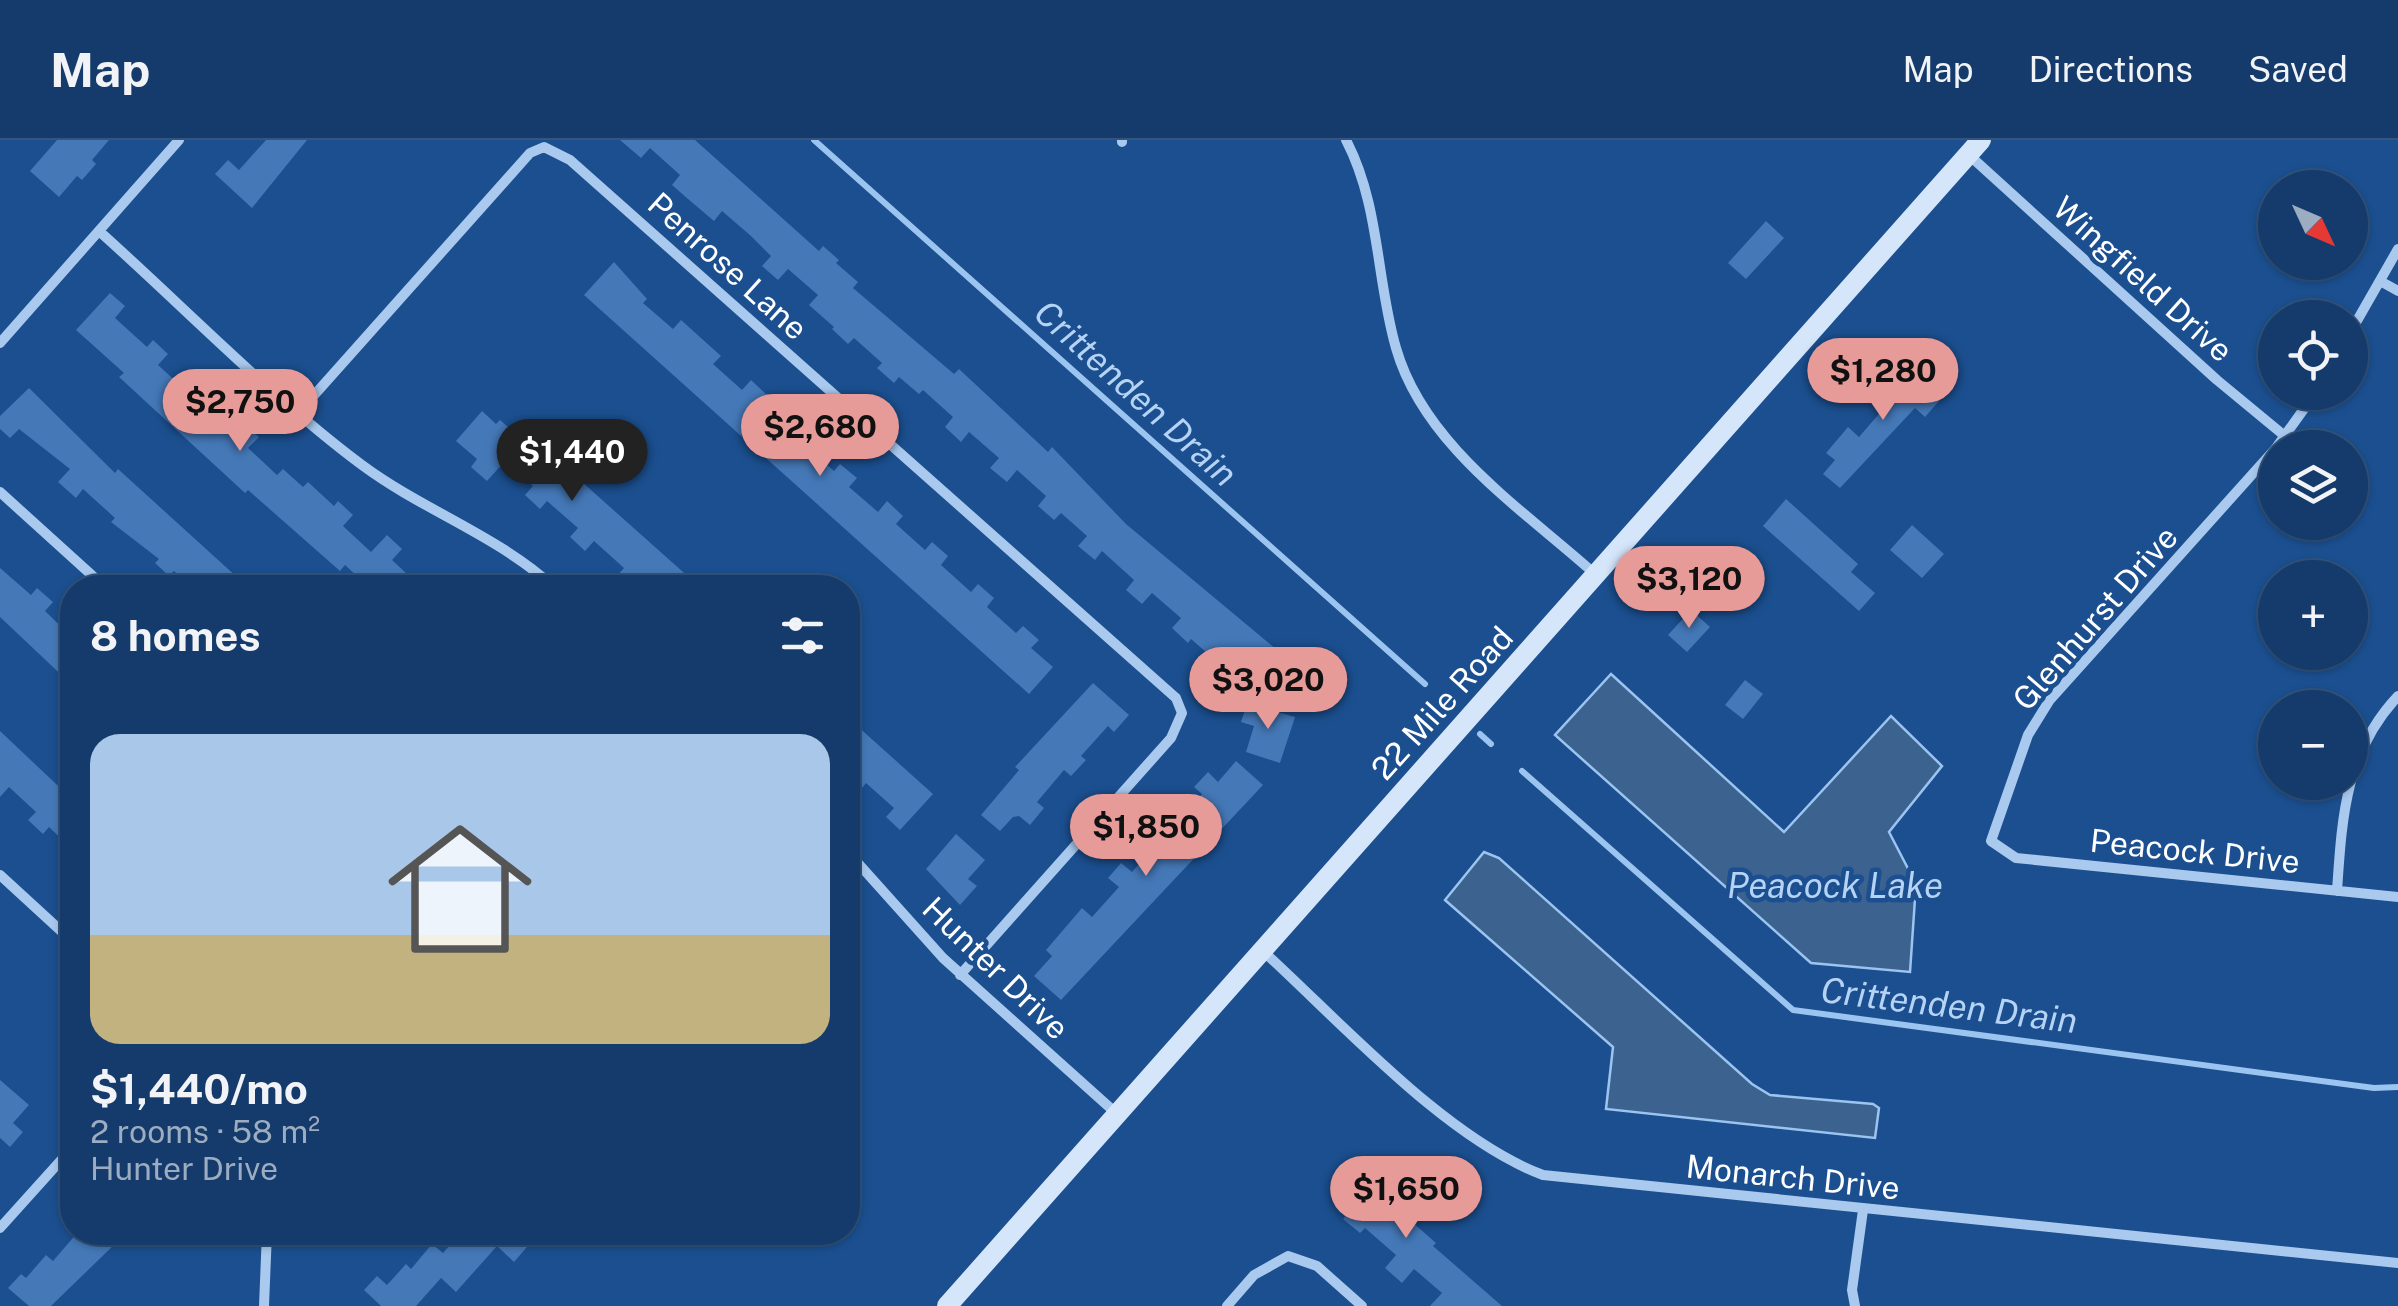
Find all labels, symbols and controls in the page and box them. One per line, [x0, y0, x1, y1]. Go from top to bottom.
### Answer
text: Map [50, 41, 150, 98]
text: Map [1902, 49, 1973, 90]
text: Directions [2028, 49, 2193, 90]
text: Saved [2248, 49, 2348, 90]
north arrow [2258, 170, 2368, 280]
map controls [2258, 170, 2368, 800]
street label: Penrose Lane [641, 185, 815, 347]
street label: Wingfield Drive [2046, 189, 2240, 369]
water label: Crittenden Drain [1026, 291, 1246, 495]
button: locate [2258, 300, 2368, 410]
pin: $1,280 [1802, 338, 1964, 423]
text: $1,280 [1829, 352, 1937, 389]
pin: $2,750 [159, 369, 321, 454]
text: $2,750 [185, 383, 295, 420]
pin: $2,680 [739, 394, 901, 479]
text: $2,680 [763, 408, 877, 445]
pin: $1,440 [491, 419, 653, 504]
button: layers [2258, 430, 2368, 540]
text: $1,440 [519, 433, 625, 470]
street label: Glenhurst Drive [2005, 519, 2185, 717]
pin: $3,120 [1608, 546, 1770, 631]
text: $3,120 [1636, 560, 1742, 597]
button: + [2258, 560, 2368, 670]
icon: filters [775, 608, 830, 663]
text: 8 homes [90, 611, 261, 660]
street label: 22 Mile Road [1364, 619, 1520, 787]
pin: $3,020 [1187, 647, 1349, 732]
text: $3,020 [1211, 661, 1325, 698]
button: − [2258, 690, 2368, 800]
pin: $1,850 [1065, 794, 1227, 879]
icon: home [370, 799, 550, 979]
text: $1,850 [1092, 808, 1200, 845]
street label: Peacock Drive [2088, 822, 2302, 880]
water label: Peacock Lake [1727, 865, 1943, 906]
street label: Hunter Drive [916, 889, 1076, 1047]
water label: Crittenden Drain [1818, 969, 2080, 1041]
text: $1,440/mo [90, 1064, 308, 1113]
text: 2 rooms · 58 m² [90, 1113, 320, 1150]
street label: Monarch Drive [1684, 1147, 1902, 1207]
text: Hunter Drive [90, 1150, 278, 1187]
pin: $1,650 [1325, 1156, 1487, 1241]
text: $1,650 [1352, 1170, 1460, 1207]

